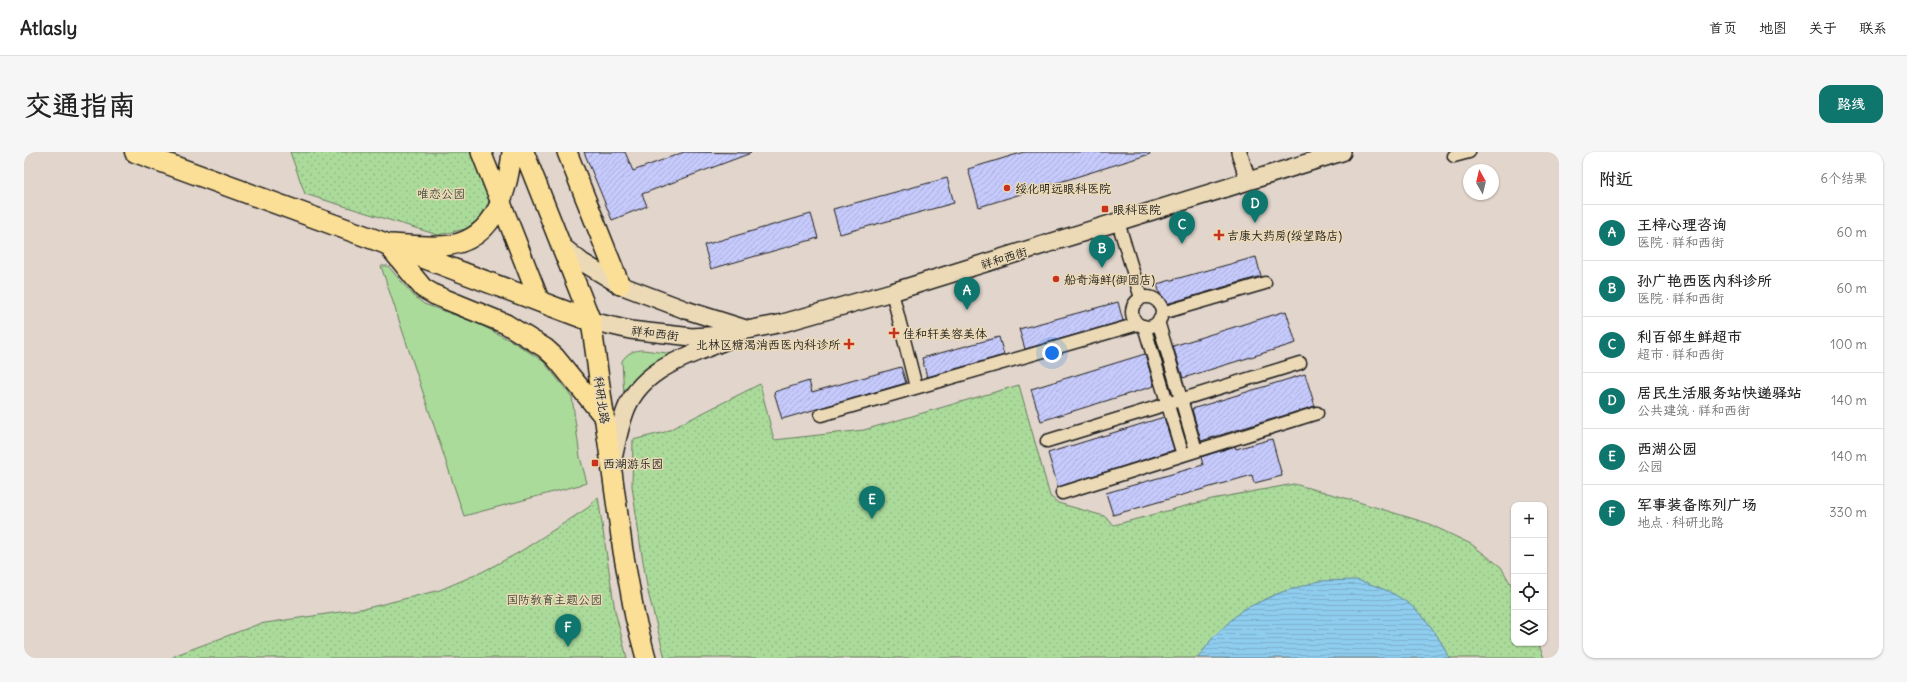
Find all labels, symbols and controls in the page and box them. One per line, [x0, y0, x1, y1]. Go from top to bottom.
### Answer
text: Atlasly [20, 16, 77, 40]
text: 首页 [1709, 19, 1737, 37]
text: 地图 [1759, 19, 1787, 37]
text: 关于 [1809, 19, 1837, 37]
text: 联系 [1859, 19, 1887, 37]
button: 路线 [1819, 85, 1883, 123]
text: 交通指南 [24, 87, 136, 123]
north arrow [1463, 164, 1499, 200]
text: 附近 [1599, 168, 1633, 190]
text: 6个结果 [1820, 170, 1867, 187]
place label: 绥化明远眼科医院 [1015, 181, 1111, 196]
marker: 绥化明远眼科医院 [1002, 183, 1012, 193]
park label: 唯恋公园 [417, 186, 465, 201]
pin: D [1242, 190, 1268, 223]
place label: 眼科医院 [1113, 202, 1161, 217]
marker: 眼科医院 [1100, 204, 1110, 214]
pin: C [1169, 211, 1195, 244]
text: 王梓心理咨询 [1637, 215, 1727, 234]
text: A [1608, 224, 1616, 241]
text: 60 m [1836, 224, 1867, 241]
place label: 吉康大药房(绥望路店) [1227, 228, 1343, 243]
marker: 吉康大药房(绥望路店) [1214, 230, 1224, 240]
text: 医院 · 祥和西街 [1637, 234, 1724, 251]
pin: B [1089, 235, 1115, 268]
street label: 祥和西街 [979, 244, 1029, 272]
text: 孙广艳西医内科诊所 [1637, 271, 1772, 290]
place label: 船奇海鲜(御园店) [1064, 272, 1156, 287]
marker: 船奇海鲜(御园店) [1051, 274, 1061, 284]
pin: A [954, 277, 980, 310]
text: B [1608, 280, 1616, 297]
text: 60 m [1836, 280, 1867, 297]
text: 医院 · 祥和西街 [1637, 290, 1724, 307]
street label: 祥和西街 [630, 323, 680, 343]
place label: 佳和轩美容美体 [903, 326, 987, 341]
marker: 佳和轩美容美体 [888, 327, 900, 339]
text: 利百邻生鲜超市 [1637, 327, 1742, 346]
text: C [1608, 336, 1616, 353]
text: 100 m [1830, 336, 1867, 353]
place label: 北林区糖渴消西医内科诊所 [696, 337, 841, 352]
marker: 北林区糖渴消西医内科诊所 [843, 338, 855, 350]
your location [1042, 343, 1062, 363]
text: 超市 · 祥和西街 [1637, 346, 1724, 363]
street label: 科研北路 [591, 375, 613, 425]
text: 居民生活服务站快递驿站 [1637, 383, 1802, 402]
text: D [1607, 392, 1617, 409]
text: 140 m [1831, 392, 1867, 409]
text: 公共建筑 · 祥和西街 [1637, 402, 1750, 419]
text: 西湖公园 [1637, 439, 1697, 458]
text: E [1608, 448, 1616, 465]
text: 140 m [1831, 448, 1867, 465]
place label: 西湖游乐园 [603, 456, 663, 471]
marker: 西湖游乐园 [590, 458, 600, 468]
text: 公园 [1637, 458, 1663, 475]
pin: E [859, 486, 885, 519]
text: 军事装备陈列广场 [1637, 495, 1757, 514]
map controls [1511, 502, 1547, 646]
button: + [1511, 502, 1547, 538]
text: F [1608, 504, 1616, 521]
text: 330 m [1829, 504, 1867, 521]
text: 地点 · 科研北路 [1637, 514, 1724, 531]
button: − [1511, 538, 1547, 574]
button: locate [1511, 574, 1547, 610]
park label: 国防教育主题公园 [506, 592, 602, 607]
button: layers [1511, 610, 1547, 646]
pin: F [555, 614, 581, 647]

